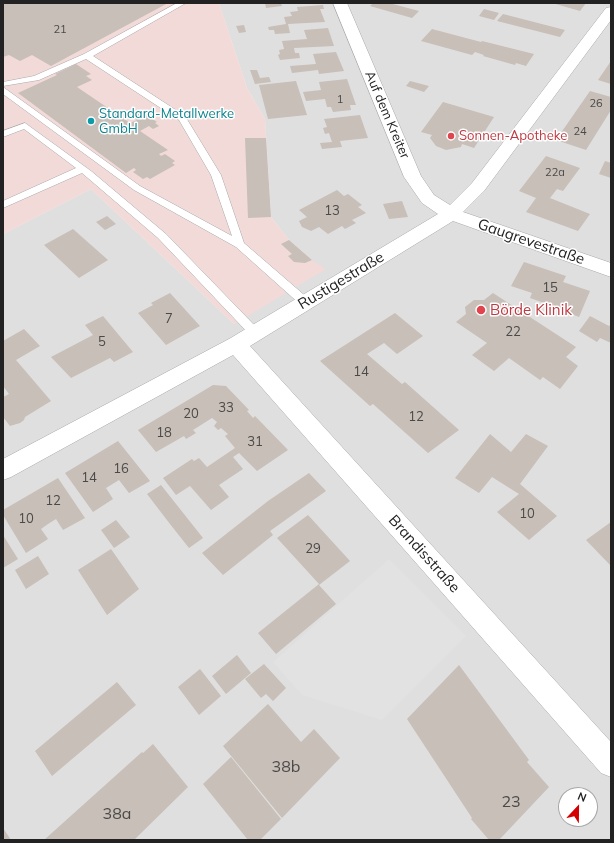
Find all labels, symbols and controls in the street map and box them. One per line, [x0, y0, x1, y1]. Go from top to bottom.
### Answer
house number: 21 [53, 23, 67, 37]
street label: Auf dem Kreiter [361, 69, 413, 161]
house number: 1 [337, 93, 343, 107]
house number: 26 [589, 97, 603, 111]
place label: Standard-Metallwerke GmbH [99, 106, 234, 137]
marker: Standard-Metallwerke GmbH [86, 116, 96, 126]
house number: 24 [573, 125, 587, 139]
place label: Sonnen-Apotheke [459, 128, 567, 144]
marker: Sonnen-Apotheke [446, 131, 456, 141]
house number: 22a [545, 166, 565, 180]
house number: 13 [324, 203, 340, 219]
street label: Gaugrevestraße [475, 215, 587, 269]
street label: Rustigestraße [295, 248, 387, 314]
house number: 15 [542, 280, 558, 296]
place label: Börde Klinik [490, 301, 572, 319]
marker: Börde Klinik [475, 304, 487, 316]
house number: 7 [165, 311, 173, 327]
house number: 22 [505, 324, 521, 340]
house number: 5 [98, 334, 106, 350]
house number: 14 [353, 364, 369, 380]
house number: 33 [218, 400, 234, 416]
house number: 20 [183, 406, 199, 422]
house number: 12 [408, 409, 424, 425]
house number: 18 [156, 425, 172, 441]
house number: 31 [247, 434, 263, 450]
house number: 16 [113, 461, 129, 477]
house number: 14 [81, 470, 97, 486]
house number: 12 [45, 493, 61, 509]
house number: 10 [519, 506, 535, 522]
house number: 10 [18, 511, 34, 527]
street label: Brandisstraße [385, 512, 463, 596]
house number: 29 [305, 541, 321, 557]
house number: 38b [272, 757, 300, 777]
north arrow [558, 787, 598, 827]
text: N [576, 789, 589, 805]
house number: 23 [501, 792, 521, 812]
house number: 38a [103, 804, 131, 824]

